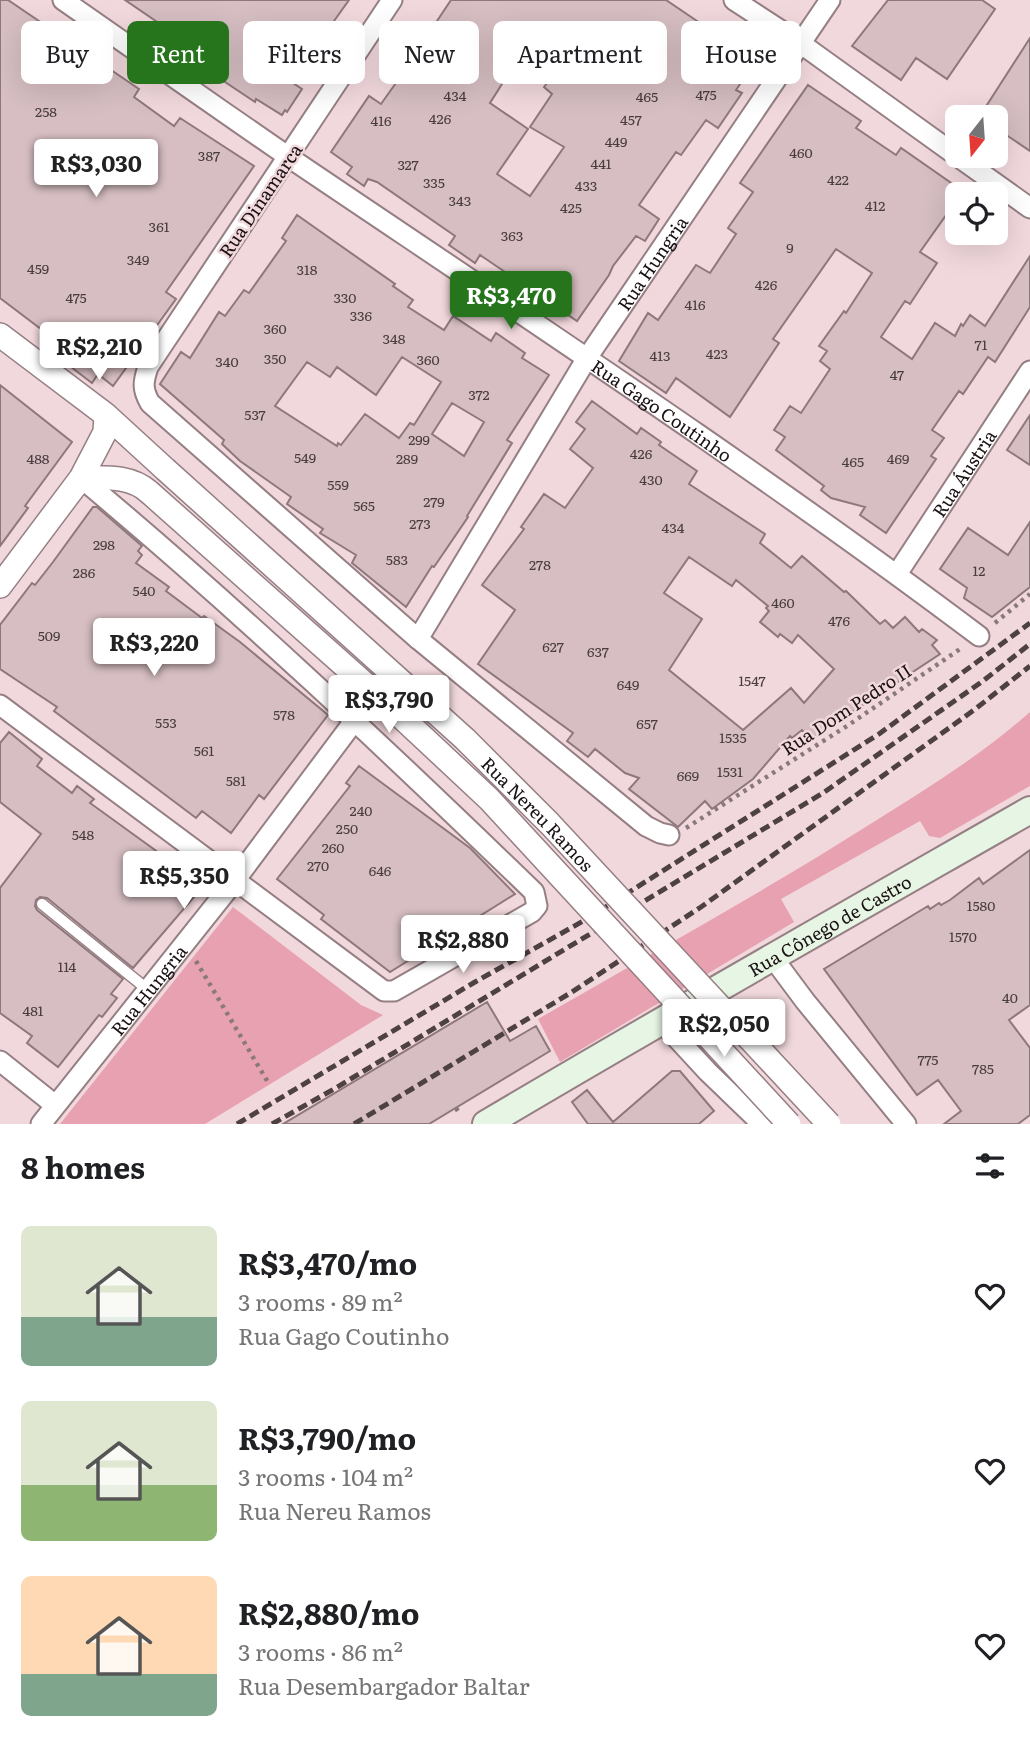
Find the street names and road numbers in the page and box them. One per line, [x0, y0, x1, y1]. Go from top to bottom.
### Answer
street label: Rua Dinamarca [212, 137, 308, 262]
street label: Rua Hungria [610, 210, 694, 316]
street label: Rua Gago Coutinho [586, 352, 738, 468]
street label: Rua Áustria [925, 423, 1002, 522]
street label: Rua Dom Pedro II [776, 657, 916, 761]
street label: Rua Nereu Ramos [476, 750, 601, 877]
street label: Rua Cônego de Castro [743, 867, 916, 982]
street label: Rua Hungria [104, 938, 193, 1041]

